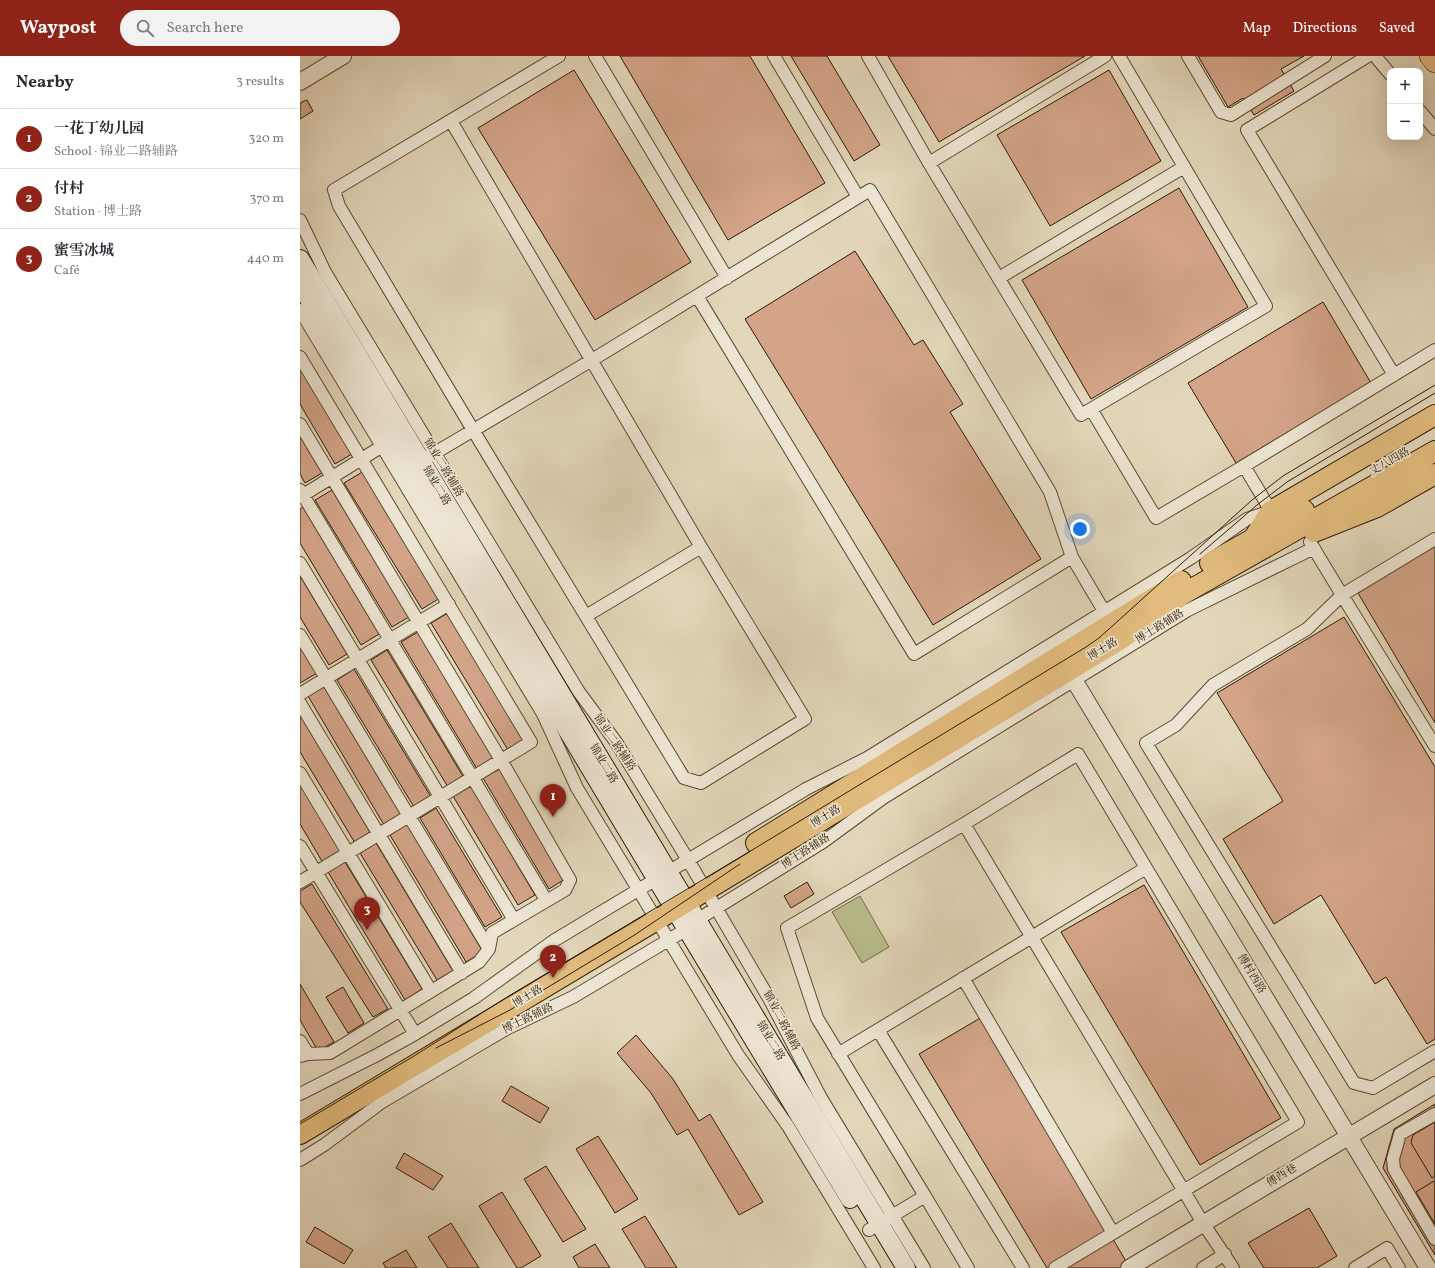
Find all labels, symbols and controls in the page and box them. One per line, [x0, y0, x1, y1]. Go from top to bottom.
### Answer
search box [120, 10, 400, 46]
text: Waypost [20, 15, 96, 41]
icon: search [134, 17, 156, 39]
text: Search here [166, 18, 243, 39]
text: Map [1243, 19, 1271, 38]
text: Directions [1293, 19, 1357, 38]
text: Saved [1379, 19, 1415, 38]
map controls [1387, 68, 1423, 140]
button: + [1387, 68, 1423, 104]
text: Nearby [16, 71, 74, 94]
text: 3 results [236, 73, 284, 91]
button: − [1387, 104, 1423, 140]
text: 一花丁幼儿园 [54, 119, 144, 140]
text: 1 [26, 130, 32, 148]
text: 320 m [249, 130, 284, 148]
text: School · 锦业二路辅路 [54, 143, 178, 161]
text: 付村 [54, 179, 84, 200]
text: 2 [26, 190, 32, 208]
text: 370 m [250, 190, 284, 208]
text: Station · 博士路 [54, 203, 142, 221]
text: 蜜雪冰城 [54, 241, 114, 262]
text: 3 [26, 250, 32, 268]
text: 440 m [247, 250, 284, 268]
text: Café [54, 262, 80, 280]
street label: 锦业二路辅路 [420, 436, 466, 500]
street label: 丈八四路 [1367, 445, 1413, 479]
street label: 锦业二路 [419, 464, 453, 508]
your location [1070, 519, 1090, 539]
street label: 博士路辅路 [1133, 606, 1187, 648]
street label: 博士路 [1085, 635, 1121, 665]
street label: 锦业二路辅路 [590, 712, 638, 774]
street label: 锦业二路 [586, 742, 620, 786]
pin: 1 [540, 784, 566, 817]
street label: 博士路 [808, 802, 844, 832]
street label: 博士路辅路 [779, 831, 833, 873]
pin: 3 [354, 897, 380, 930]
pin: 2 [540, 945, 566, 978]
street label: 傅村西路 [1233, 951, 1269, 997]
street label: 博士路 [510, 982, 546, 1012]
street label: 锦业二路辅路 [760, 989, 802, 1053]
street label: 博士路辅路 [500, 1000, 556, 1038]
street label: 锦业二路 [753, 1019, 787, 1063]
street label: 傅西巷 [1264, 1161, 1300, 1191]

